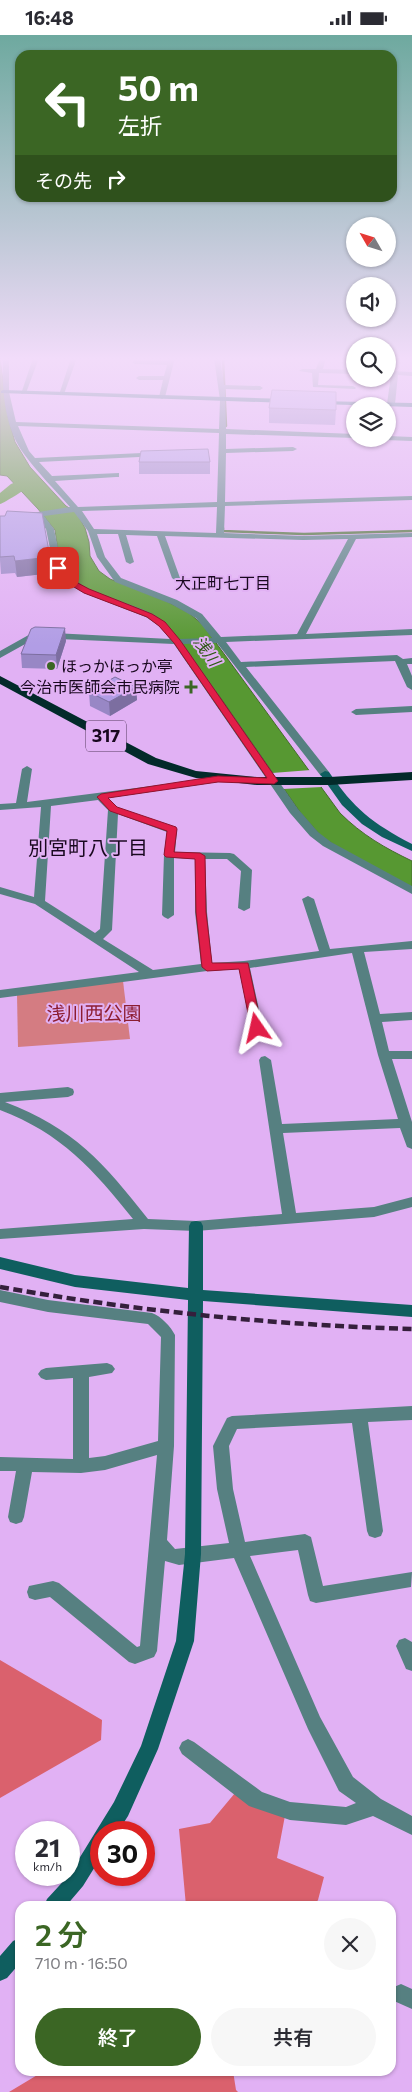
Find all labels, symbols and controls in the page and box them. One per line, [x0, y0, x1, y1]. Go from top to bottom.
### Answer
text: 16:48 [25, 6, 74, 29]
text: 50 m [118, 65, 199, 108]
icon: left [35, 70, 100, 135]
text: 左折 [118, 112, 162, 139]
icon: right [102, 165, 130, 193]
text: その先 [35, 169, 92, 192]
north arrow [346, 217, 396, 267]
map controls [346, 217, 396, 447]
button: sound [346, 277, 396, 327]
button: search [346, 337, 396, 387]
button: layers [346, 397, 396, 447]
pin [37, 547, 79, 589]
icon: arrive [44, 554, 72, 582]
district label: 大正町七丁目 [175, 573, 271, 592]
water label: 浅川 [190, 632, 226, 671]
place label: ほっかほっか亭 [61, 656, 173, 675]
marker: ほっかほっか亭 [45, 660, 57, 672]
place label: 今治市医師会市民病院 [20, 677, 180, 696]
marker: 今治市医師会市民病院 [184, 680, 198, 694]
road number: 317 [86, 721, 126, 751]
district label: 別宮町八丁目 [28, 835, 148, 859]
park label: 浅川西公園 [46, 1001, 142, 1024]
position arrow [230, 1001, 282, 1053]
speed limit sign: 30 [90, 1821, 155, 1886]
text: 21 [35, 1832, 60, 1862]
text: km/h [33, 1859, 62, 1873]
text: 2 分 [35, 1915, 88, 1952]
button: close [324, 1918, 376, 1970]
text: 710 m · 16:50 [35, 1953, 128, 1972]
button: 終了 [35, 2008, 201, 2066]
button: 共有 [211, 2008, 376, 2066]

